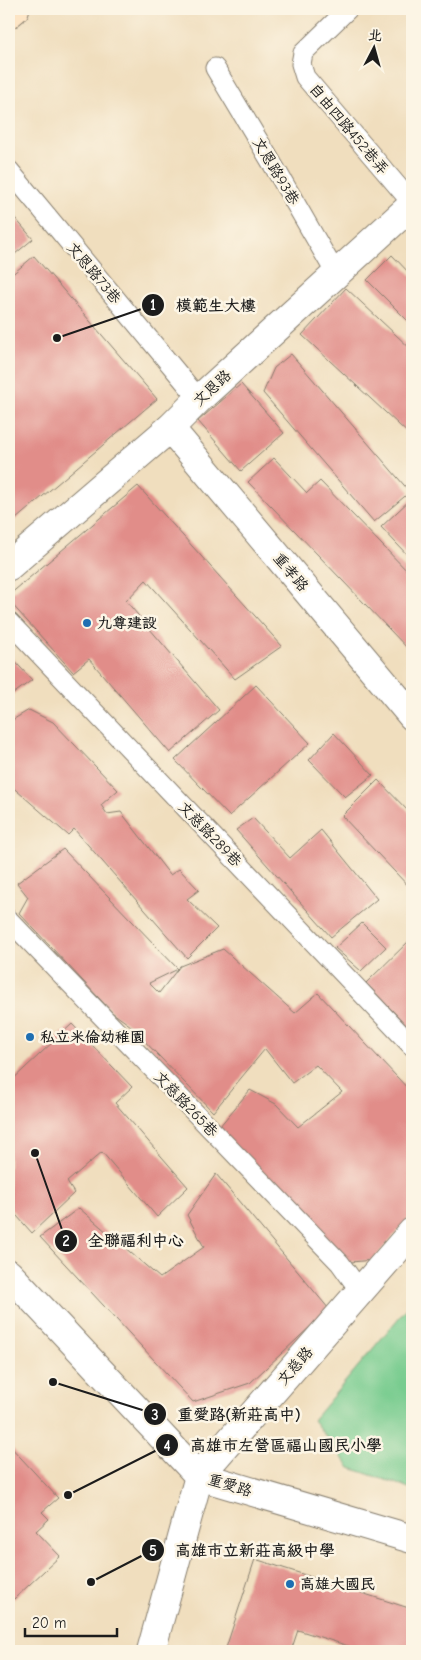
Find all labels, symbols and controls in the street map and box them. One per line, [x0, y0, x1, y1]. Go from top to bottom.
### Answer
north arrow [348, 22, 398, 72]
text: 北 [367, 26, 383, 45]
street label: 自由四路452巷弄 [306, 80, 392, 178]
street label: 文恩路93巷 [249, 134, 303, 208]
street label: 文恩路73巷 [63, 239, 125, 307]
callout: 模範生大樓 [141, 290, 266, 321]
text: 1 [150, 296, 156, 314]
text: 模範生大樓 [176, 297, 256, 315]
street label: 文恩路 [189, 366, 235, 410]
street label: 重孝路 [270, 549, 312, 595]
place label: 九尊建設 [97, 614, 157, 632]
marker: 九尊建設 [81, 617, 93, 629]
street label: 文慈路289巷 [175, 798, 245, 870]
place label: 私立米倫幼稚園 [40, 1028, 145, 1046]
marker: 私立米倫幼稚園 [24, 1031, 36, 1043]
street label: 文慈路265巷 [150, 1067, 222, 1141]
callout: 全聯福利中心 [53, 1225, 194, 1256]
text: 2 [62, 1232, 70, 1250]
text: 全聯福利中心 [88, 1232, 184, 1250]
street label: 文慈路 [273, 1343, 317, 1389]
callout: 重愛路(新莊高中) [142, 1399, 311, 1430]
text: 3 [151, 1406, 159, 1424]
text: 重愛路(新莊高中) [177, 1406, 301, 1424]
callout: 高雄市左營區福山國民小學 [155, 1430, 392, 1461]
text: 4 [163, 1437, 171, 1455]
text: 高雄市左營區福山國民小學 [190, 1437, 382, 1455]
street label: 重愛路 [206, 1470, 254, 1500]
callout: 高雄市立新莊高級中學 [140, 1535, 345, 1566]
text: 5 [149, 1542, 157, 1560]
text: 高雄市立新莊高級中學 [175, 1542, 335, 1560]
place label: 高雄大國民 [300, 1575, 375, 1593]
marker: 高雄大國民 [284, 1578, 296, 1590]
scale bar [25, 1605, 118, 1637]
text: 20 m [32, 1614, 66, 1632]

